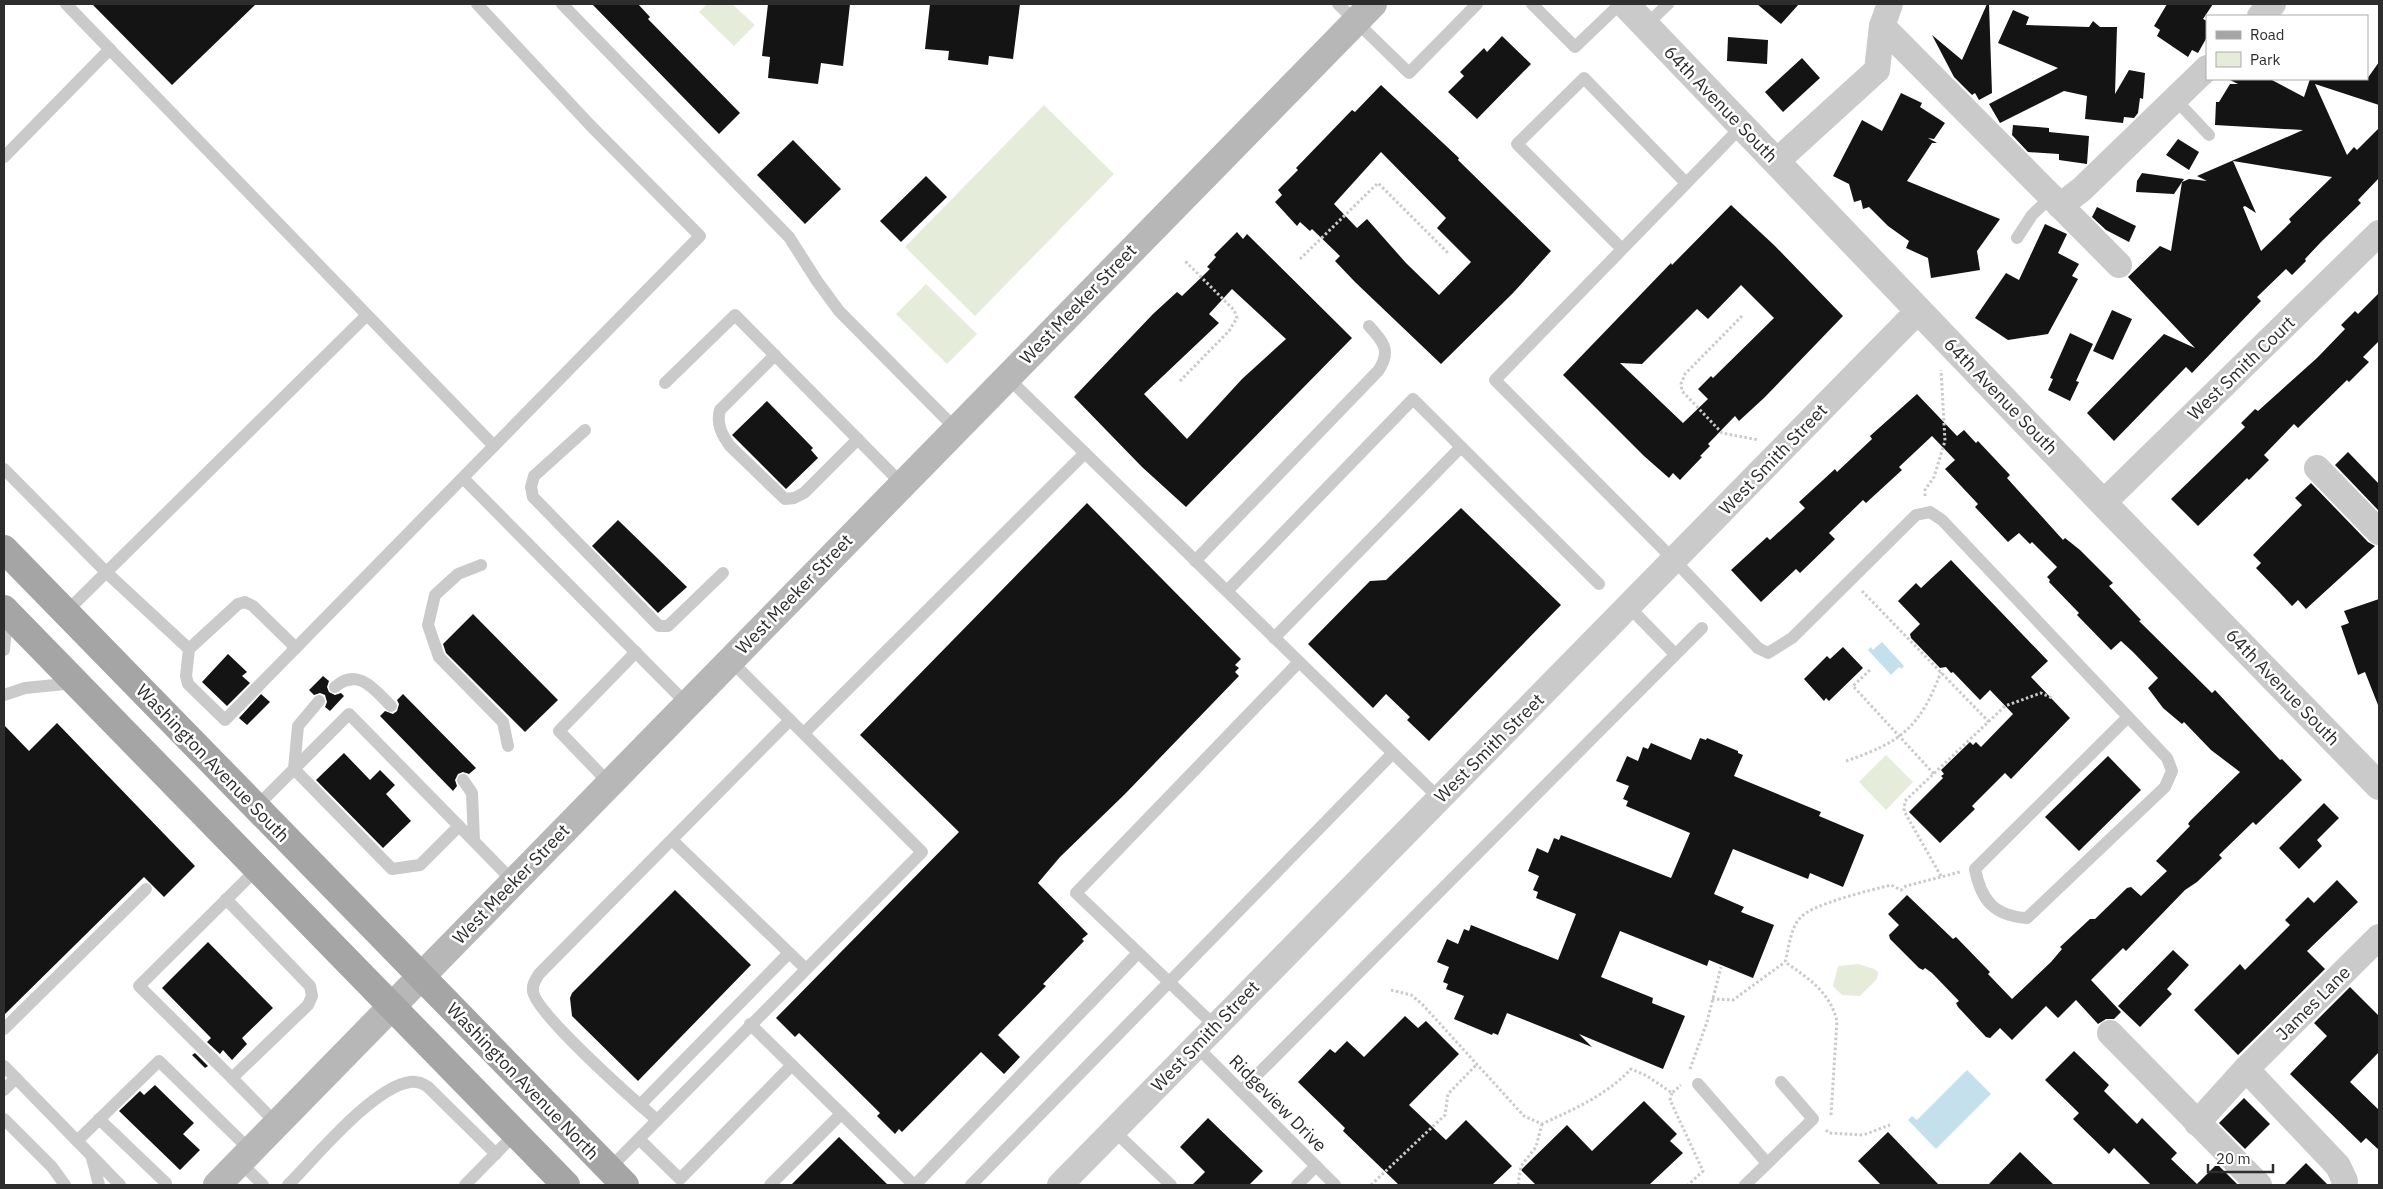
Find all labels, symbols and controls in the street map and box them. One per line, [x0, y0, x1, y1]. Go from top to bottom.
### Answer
legend [2206, 15, 2368, 80]
text: Road [2250, 25, 2285, 44]
street label: 64th Avenue South [1659, 41, 1783, 167]
text: Park [2250, 50, 2280, 69]
street label: West Meeker Street [1015, 239, 1141, 369]
street label: West Smith Court [2182, 311, 2300, 425]
street label: 64th Avenue South [1939, 333, 2063, 459]
street label: West Smith Street [1714, 399, 1832, 519]
street label: West Meeker Street [731, 529, 857, 659]
street label: 64th Avenue South [2221, 624, 2345, 750]
street label: Washington Avenue South [131, 679, 295, 847]
street label: West Smith Street [1429, 688, 1549, 808]
street label: West Meeker Street [448, 819, 574, 949]
street label: James Lane [2271, 961, 2355, 1045]
street label: West Smith Street [1146, 976, 1264, 1096]
street label: Washington Avenue North [442, 998, 604, 1164]
street label: Ridgeview Drive [1224, 1049, 1332, 1157]
scale bar [2208, 1142, 2273, 1174]
text: 20 m [2216, 1149, 2251, 1168]

